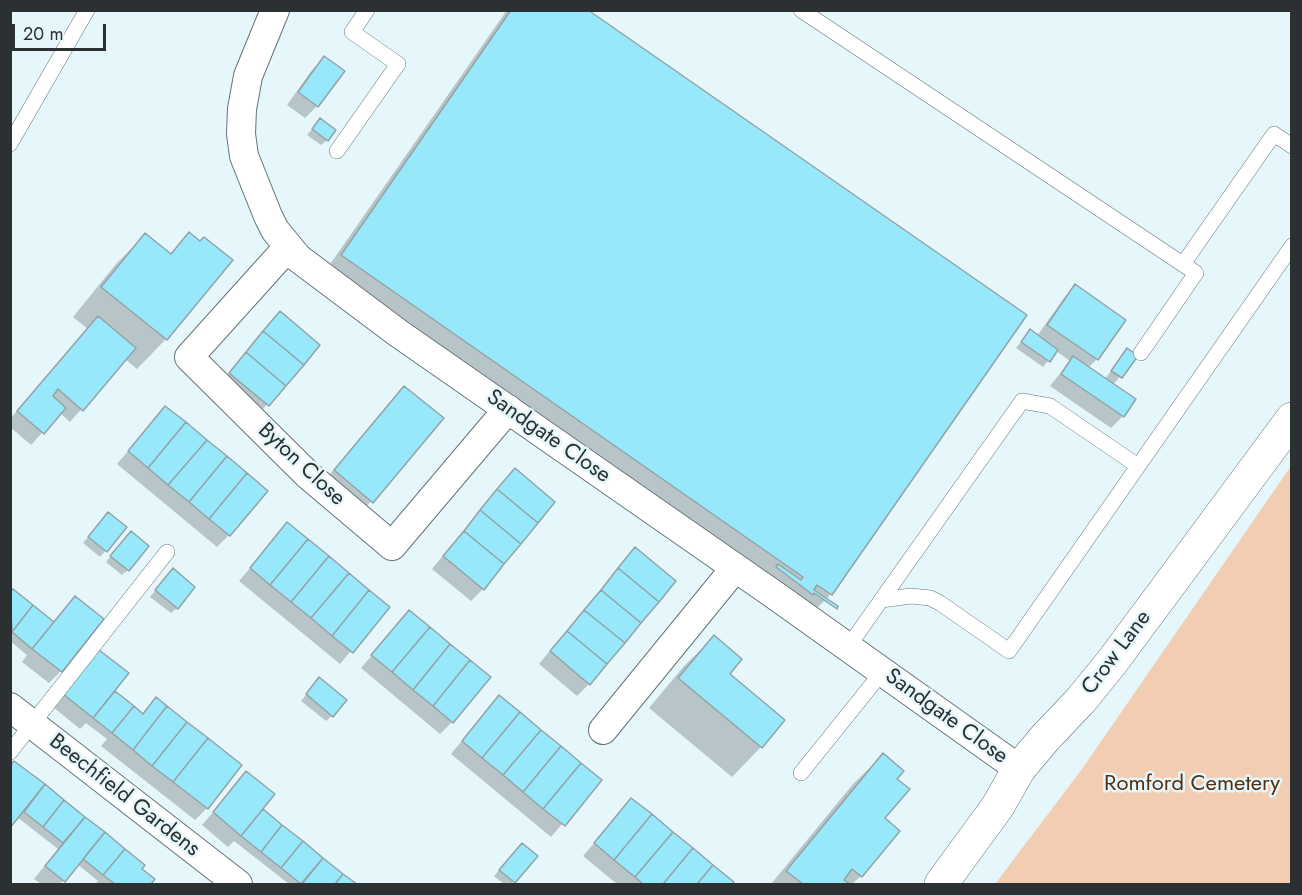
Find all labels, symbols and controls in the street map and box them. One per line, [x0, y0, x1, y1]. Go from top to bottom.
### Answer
scale bar [15, 12, 110, 50]
text: 20 m [23, 21, 63, 47]
street label: Sandgate Close [481, 384, 615, 490]
street label: Byton Close [252, 418, 350, 512]
street label: Crow Lane [1077, 606, 1157, 700]
street label: Sandgate Close [879, 664, 1013, 770]
street label: Beechfield Gardens [43, 729, 205, 863]
park label: Romford Cemetery [1104, 772, 1280, 798]

